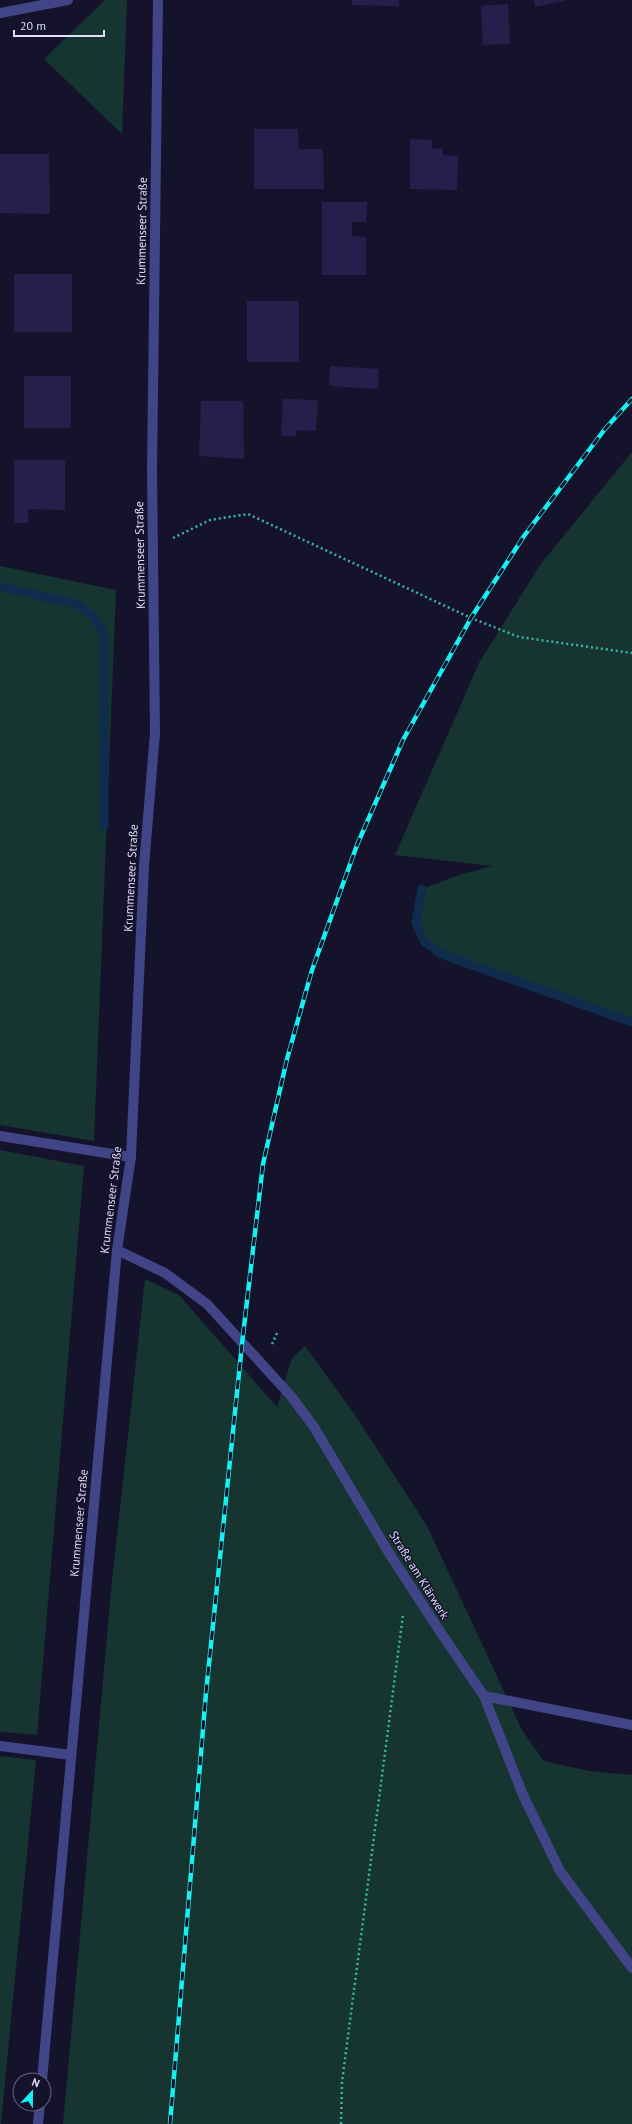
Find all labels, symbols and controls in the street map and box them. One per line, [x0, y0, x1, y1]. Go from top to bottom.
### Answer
scale bar [14, 12, 104, 38]
text: 20 m [20, 18, 46, 33]
street label: Krummenseer Straße [133, 177, 150, 285]
street label: Krummenseer Straße [131, 501, 148, 609]
street label: Krummenseer Straße [120, 824, 141, 932]
street label: Krummenseer Straße [96, 1146, 125, 1254]
street label: Krummenseer Straße [66, 1469, 91, 1577]
street label: Straße am Klärwerk [386, 1528, 453, 1622]
north arrow [12, 2072, 52, 2112]
text: N [30, 2075, 42, 2091]

